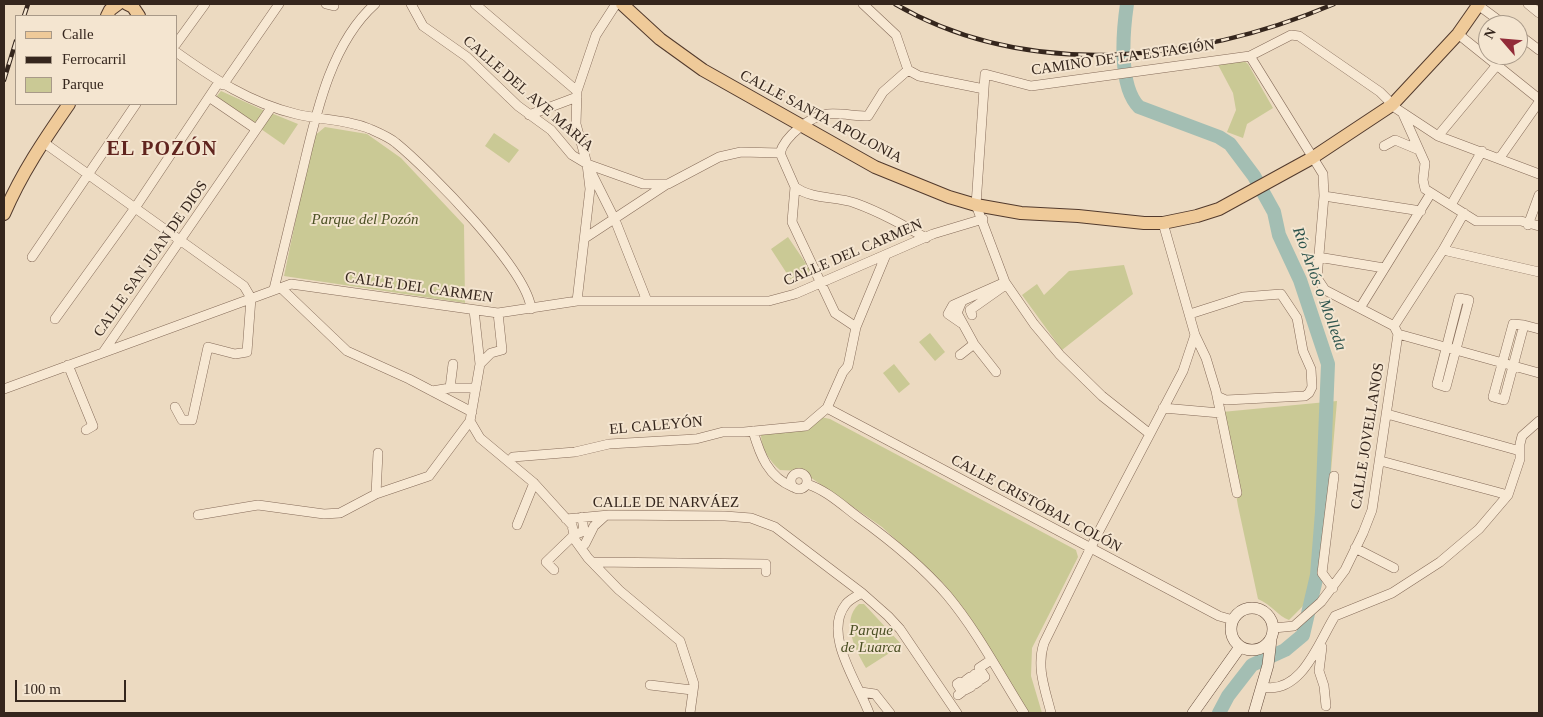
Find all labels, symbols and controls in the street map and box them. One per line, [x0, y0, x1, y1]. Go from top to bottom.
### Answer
legend [15, 15, 178, 105]
north arrow [1478, 15, 1528, 65]
text: Calle [62, 26, 94, 42]
text: N [1481, 26, 1499, 41]
street label: CALLE DEL AVE MARÍA [459, 32, 597, 156]
street label: CAMINO DE LA ESTACIÓN [1030, 36, 1216, 80]
text: Ferrocarril [62, 51, 126, 67]
street label: CALLE SANTA APOLONIA [737, 66, 905, 168]
text: Parque [62, 76, 104, 92]
district label: EL POZÓN [106, 138, 218, 162]
street label: CALLE SAN JUAN DE DIOS [90, 177, 212, 341]
park label: Parque del Pozón [312, 211, 418, 229]
street label: CALLE DEL CARMEN [781, 216, 925, 290]
water label: Río Arlós o Molleda [1288, 225, 1350, 353]
street label: CALLE DEL CARMEN [344, 269, 494, 307]
street label: CALLE JOVELLANOS [1348, 362, 1388, 510]
street label: EL CALEYÓN [609, 413, 703, 439]
street label: CALLE CRISTÓBAL COLÓN [948, 451, 1124, 557]
street label: CALLE DE NARVÁEZ [593, 494, 739, 512]
park label: Parque de Luarca [841, 622, 901, 657]
scale bar [18, 670, 129, 702]
text: 100 m [23, 681, 61, 697]

